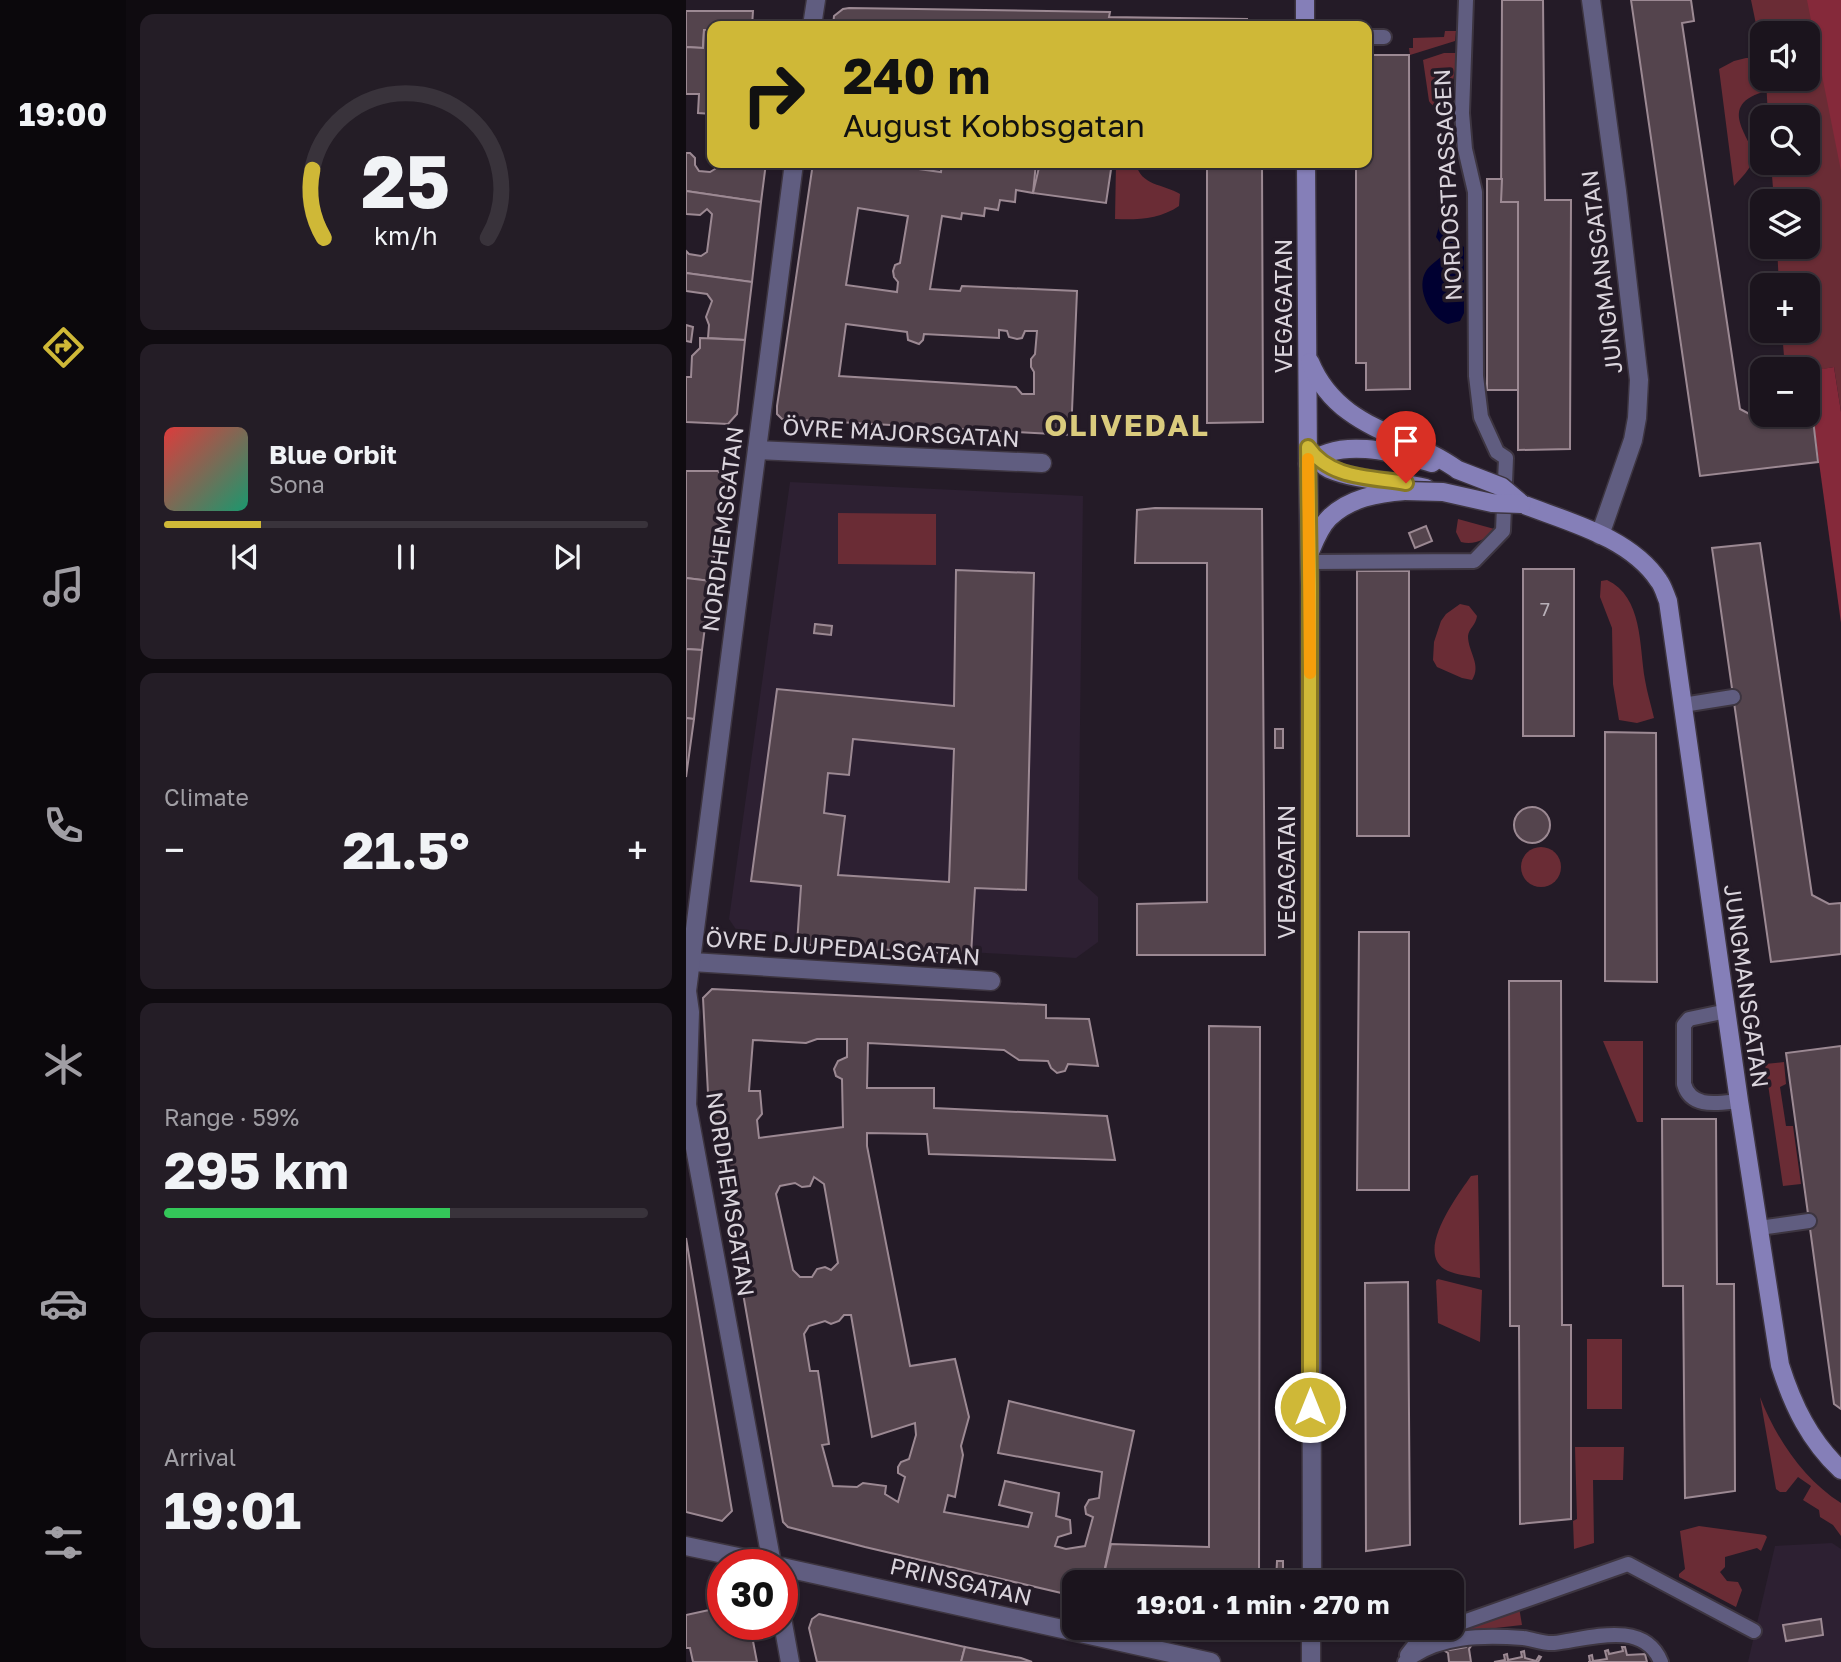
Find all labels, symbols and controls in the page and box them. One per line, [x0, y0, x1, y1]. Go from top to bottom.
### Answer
map controls [1750, 21, 1820, 427]
button: sound [1750, 21, 1820, 91]
text: 240 m [843, 46, 991, 105]
icon: right [728, 49, 819, 140]
street label: NORDOSTPASSAGEN [1427, 68, 1467, 302]
text: 19:00 [19, 95, 107, 133]
button: search [1750, 105, 1820, 175]
text: August Kobbsgatan [843, 106, 1145, 144]
text: 25 [362, 137, 450, 224]
street label: JUNGMANSGATAN [1575, 168, 1627, 376]
button: layers [1750, 189, 1820, 259]
text: km/h [374, 220, 438, 251]
street label: VEGAGATAN [1269, 239, 1297, 373]
button: + [1750, 273, 1820, 343]
icon: directions [39, 323, 88, 372]
button: − [1750, 357, 1820, 427]
district label: OLIVEDAL [1044, 407, 1210, 443]
pin [1376, 411, 1436, 483]
street label: ÖVRE MAJORSGATAN [782, 412, 1020, 452]
icon: arrive [1387, 422, 1425, 460]
street label: NORDHEMSGATAN [695, 425, 749, 633]
text: Blue Orbit [269, 439, 397, 470]
text: Sona [269, 470, 325, 498]
icon: previous [226, 538, 264, 576]
icon: pause [387, 538, 425, 576]
icon: next [548, 538, 586, 576]
icon: music [39, 562, 88, 611]
house number: 7 [1540, 597, 1550, 620]
text: Climate [164, 783, 249, 811]
icon: phone [39, 801, 88, 850]
street label: VEGAGATAN [1272, 805, 1300, 939]
text: 21.5° [342, 818, 470, 880]
text: − [164, 827, 185, 872]
text: + [627, 827, 648, 872]
street label: JUNGMANSGATAN [1719, 882, 1775, 1090]
street label: ÖVRE DJUPEDALSGATAN [705, 923, 981, 971]
icon: climate [39, 1040, 88, 1089]
street label: NORDHEMSGATAN [701, 1090, 761, 1298]
text: Range · 59% [164, 1103, 299, 1131]
text: 295 km [164, 1138, 349, 1200]
icon: car [39, 1279, 88, 1328]
position arrow [1273, 1370, 1347, 1444]
text: Arrival [164, 1443, 236, 1471]
text: 19:01 [164, 1478, 301, 1540]
icon: filters [39, 1518, 88, 1567]
speed limit sign: 30 [707, 1549, 798, 1640]
street label: PRINSGATAN [887, 1551, 1035, 1611]
text: 19:01 · 1 min · 270 m [1137, 1589, 1389, 1620]

